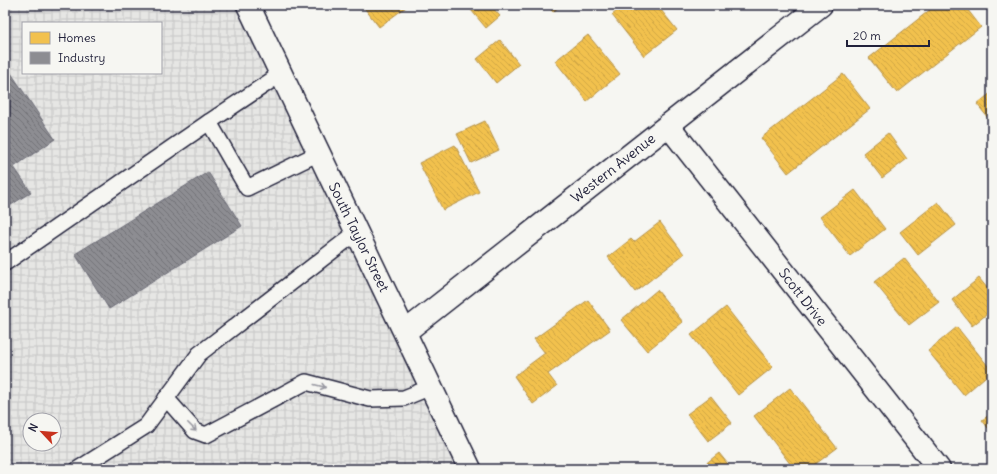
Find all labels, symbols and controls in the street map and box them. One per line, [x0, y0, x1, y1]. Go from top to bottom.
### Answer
legend [22, 22, 162, 74]
scale bar [847, 22, 929, 48]
text: 20 m [853, 28, 881, 43]
text: Homes [58, 30, 96, 45]
text: Industry [58, 50, 105, 65]
street label: Western Avenue [567, 129, 659, 207]
street label: South Taylor Street [325, 179, 393, 295]
street label: Scott Drive [775, 264, 831, 330]
one-way arrow [313, 382, 326, 390]
north arrow [22, 412, 62, 452]
text: N [25, 421, 41, 434]
one-way arrow [187, 423, 197, 432]

